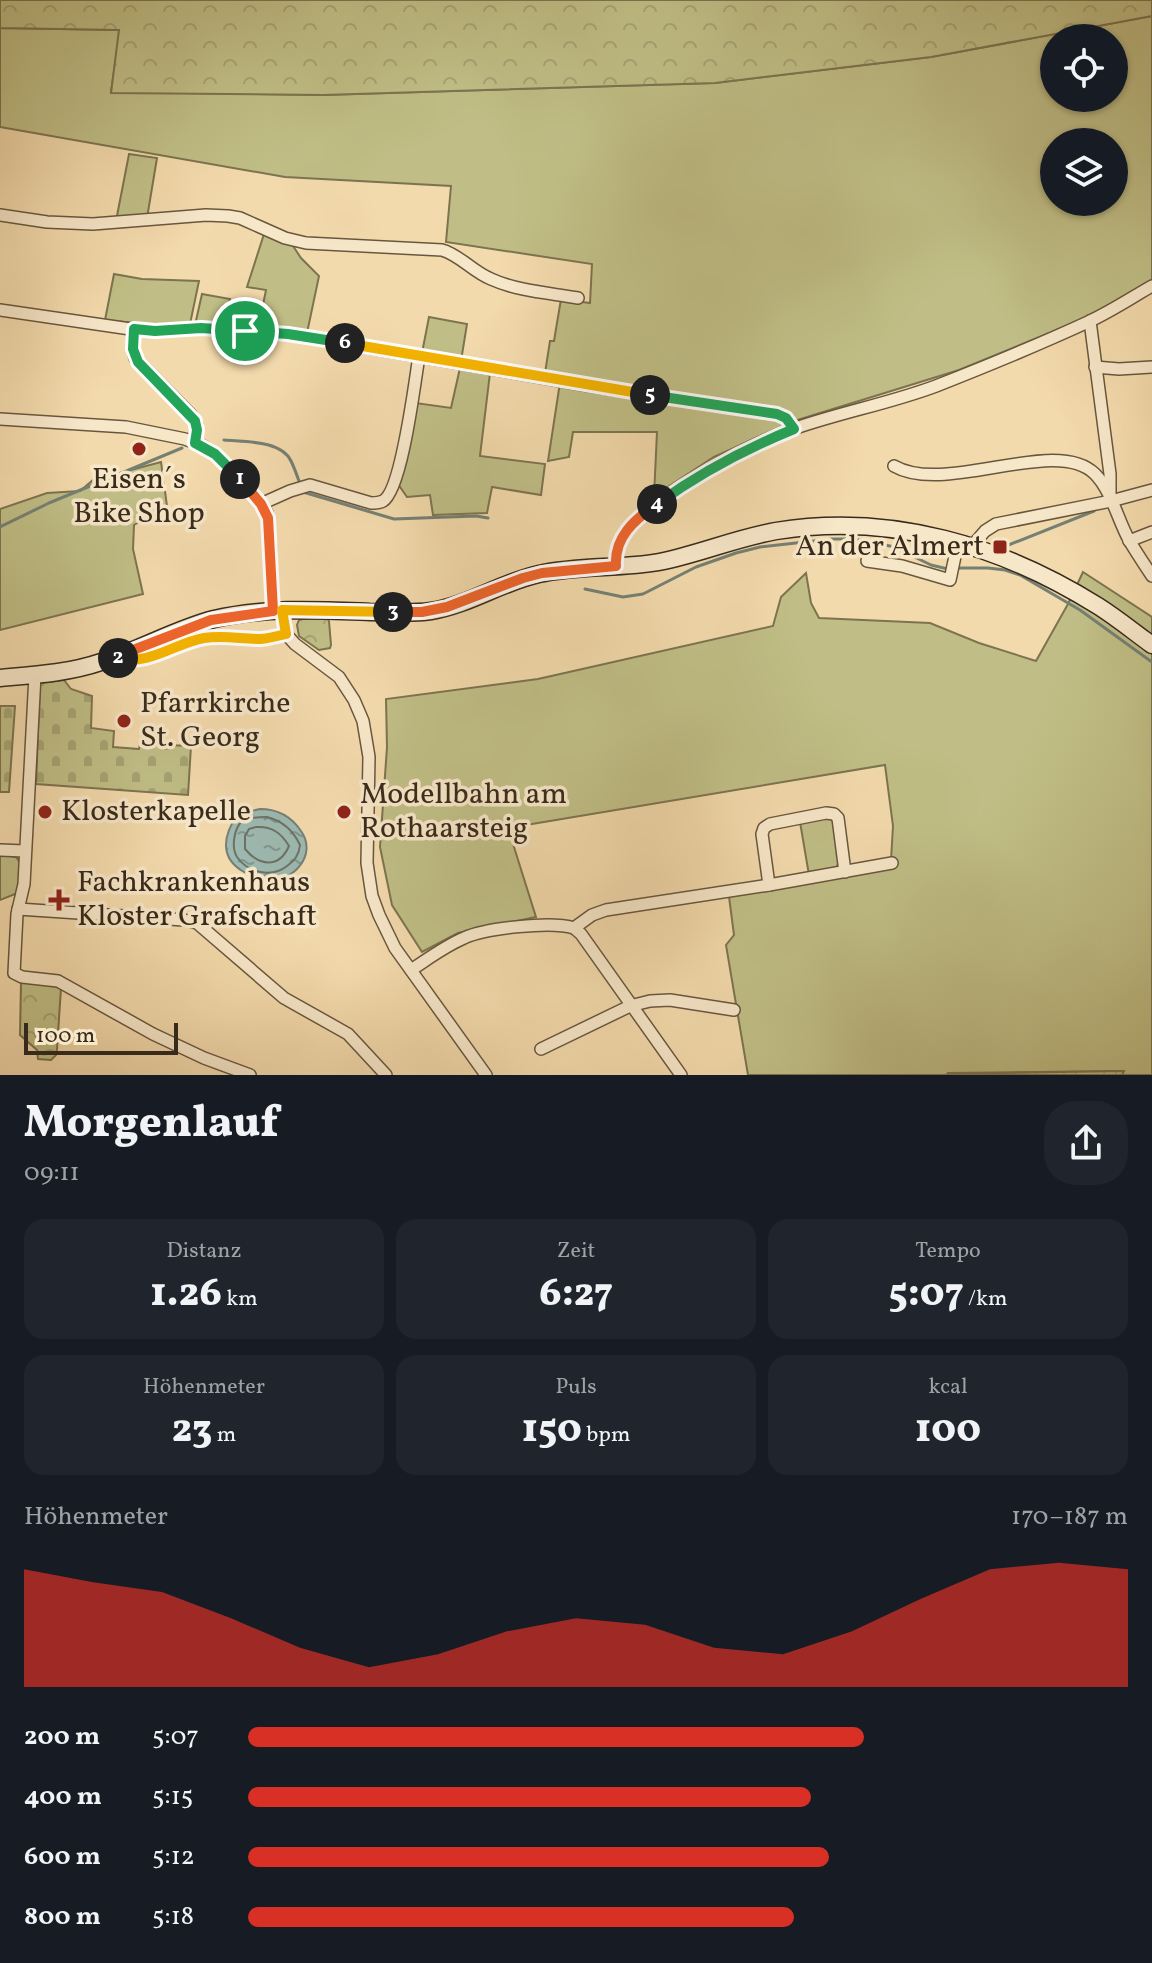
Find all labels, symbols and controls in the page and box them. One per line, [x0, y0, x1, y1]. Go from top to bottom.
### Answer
map controls [1040, 24, 1128, 216]
button: locate [1040, 24, 1128, 112]
button: layers [1040, 128, 1128, 216]
pin [211, 297, 279, 365]
icon: arrive [223, 309, 267, 353]
pin: 6 [325, 323, 365, 363]
text: 6 [339, 327, 351, 358]
pin: 5 [630, 375, 670, 415]
text: 5 [645, 379, 655, 410]
marker: Eisen´s Bike Shop [130, 440, 148, 458]
place label: Eisen´s Bike Shop [73, 459, 205, 535]
pin: 1 [220, 459, 260, 499]
text: 1 [236, 463, 244, 494]
pin: 4 [637, 484, 677, 524]
text: 4 [650, 488, 664, 519]
place label: An der Almert [795, 526, 984, 568]
marker: An der Almert [991, 538, 1009, 556]
pin: 3 [373, 592, 413, 632]
text: 3 [387, 596, 399, 627]
pin: 2 [98, 638, 138, 678]
text: 2 [112, 642, 124, 673]
place label: Pfarrkirche St. Georg [140, 683, 290, 759]
marker: Pfarrkirche St. Georg [115, 712, 133, 730]
place label: Modellbahn am Rothaarsteig [360, 774, 567, 850]
place label: Klosterkapelle [61, 791, 251, 833]
marker: Klosterkapelle [36, 803, 54, 821]
marker: Modellbahn am Rothaarsteig [335, 803, 353, 821]
place label: Fachkrankenhaus Kloster Grafschaft [77, 862, 317, 938]
marker: Fachkrankenhaus Kloster Grafschaft [48, 889, 70, 911]
scale bar [24, 1019, 178, 1055]
text: 100 m [36, 1021, 95, 1052]
text: Morgenlauf [24, 1094, 279, 1155]
button: share [1044, 1101, 1128, 1185]
text: 09:11 [24, 1155, 80, 1191]
text: Distanz [167, 1236, 241, 1267]
text: Zeit [557, 1236, 595, 1267]
text: Tempo [915, 1236, 981, 1267]
text: 1.26 [150, 1267, 222, 1323]
text: 6:27 [539, 1267, 613, 1323]
text: 5:07 [888, 1267, 964, 1323]
text: km [222, 1284, 258, 1315]
text: /km [964, 1284, 1008, 1315]
text: Höhenmeter [143, 1372, 265, 1403]
text: Puls [555, 1372, 597, 1403]
text: kcal [928, 1372, 968, 1403]
text: 23 [172, 1403, 212, 1459]
text: 150 [522, 1403, 582, 1459]
text: 100 [915, 1403, 981, 1459]
text: m [212, 1420, 236, 1451]
text: bpm [582, 1420, 630, 1451]
text: Höhenmeter [24, 1499, 168, 1535]
text: 170–187 m [1011, 1499, 1128, 1535]
text: 200 m [24, 1719, 100, 1755]
text: 5:07 [152, 1719, 199, 1755]
text: 400 m [24, 1779, 102, 1815]
text: 5:15 [152, 1779, 193, 1815]
text: 600 m [24, 1839, 101, 1875]
text: 5:12 [152, 1839, 195, 1875]
text: 800 m [24, 1899, 101, 1935]
text: 5:18 [152, 1899, 194, 1935]

